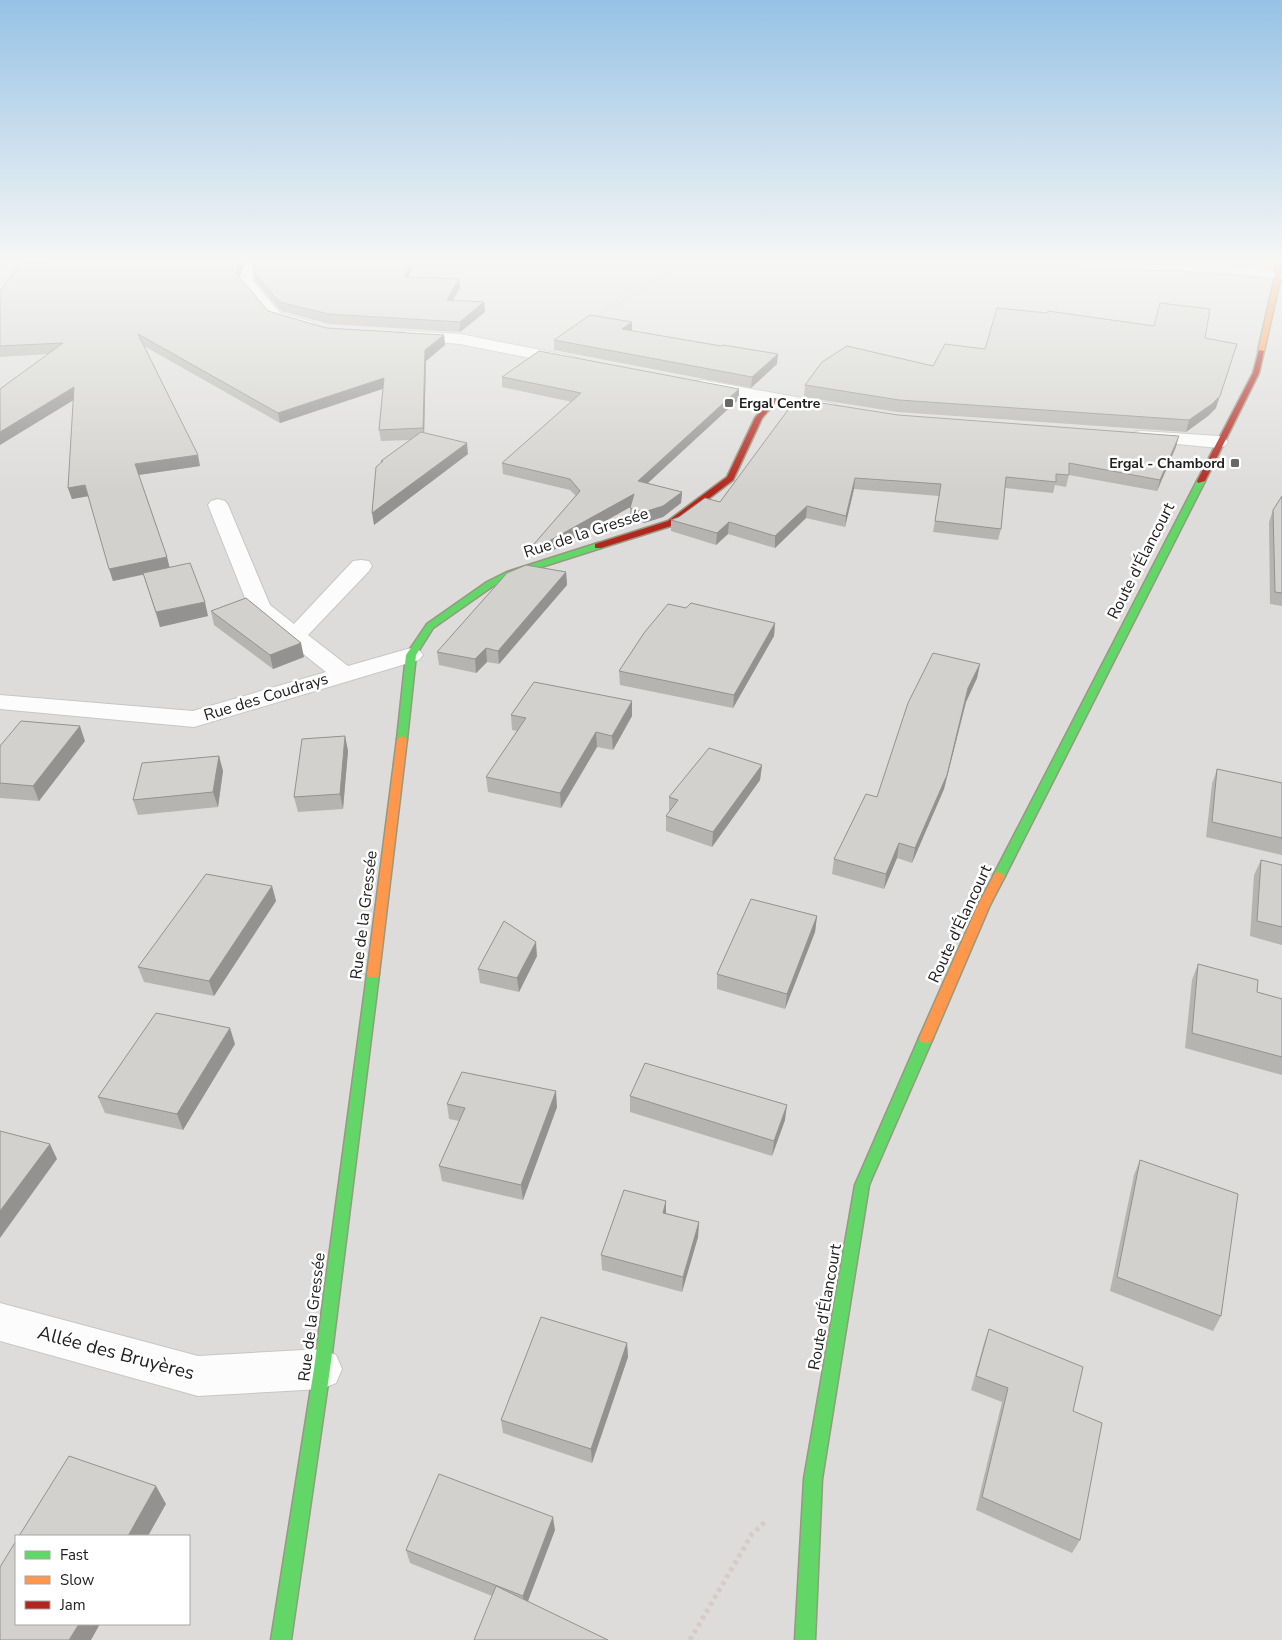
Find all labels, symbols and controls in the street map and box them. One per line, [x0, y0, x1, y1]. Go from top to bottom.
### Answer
place label: Ergal Centre [739, 394, 821, 413]
marker: Ergal Centre [723, 397, 735, 409]
place label: Ergal - Chambord [1109, 454, 1225, 473]
marker: Ergal - Chambord [1229, 457, 1241, 469]
street label: Route d'Élancourt [1102, 499, 1180, 623]
street label: Rue de la Gressée [521, 502, 651, 564]
street label: Rue des Coudrays [201, 668, 331, 726]
street label: Rue de la Gressée [345, 849, 383, 981]
street label: Route d'Élancourt [923, 861, 997, 987]
street label: Route d'Élancourt [803, 1242, 847, 1372]
street label: Rue de la Gressée [293, 1251, 331, 1383]
street label: Allée des Bruyères [35, 1320, 197, 1386]
legend [15, 1535, 190, 1625]
text: Fast [60, 1545, 89, 1565]
text: Slow [60, 1570, 95, 1590]
text: Jam [59, 1595, 86, 1615]

